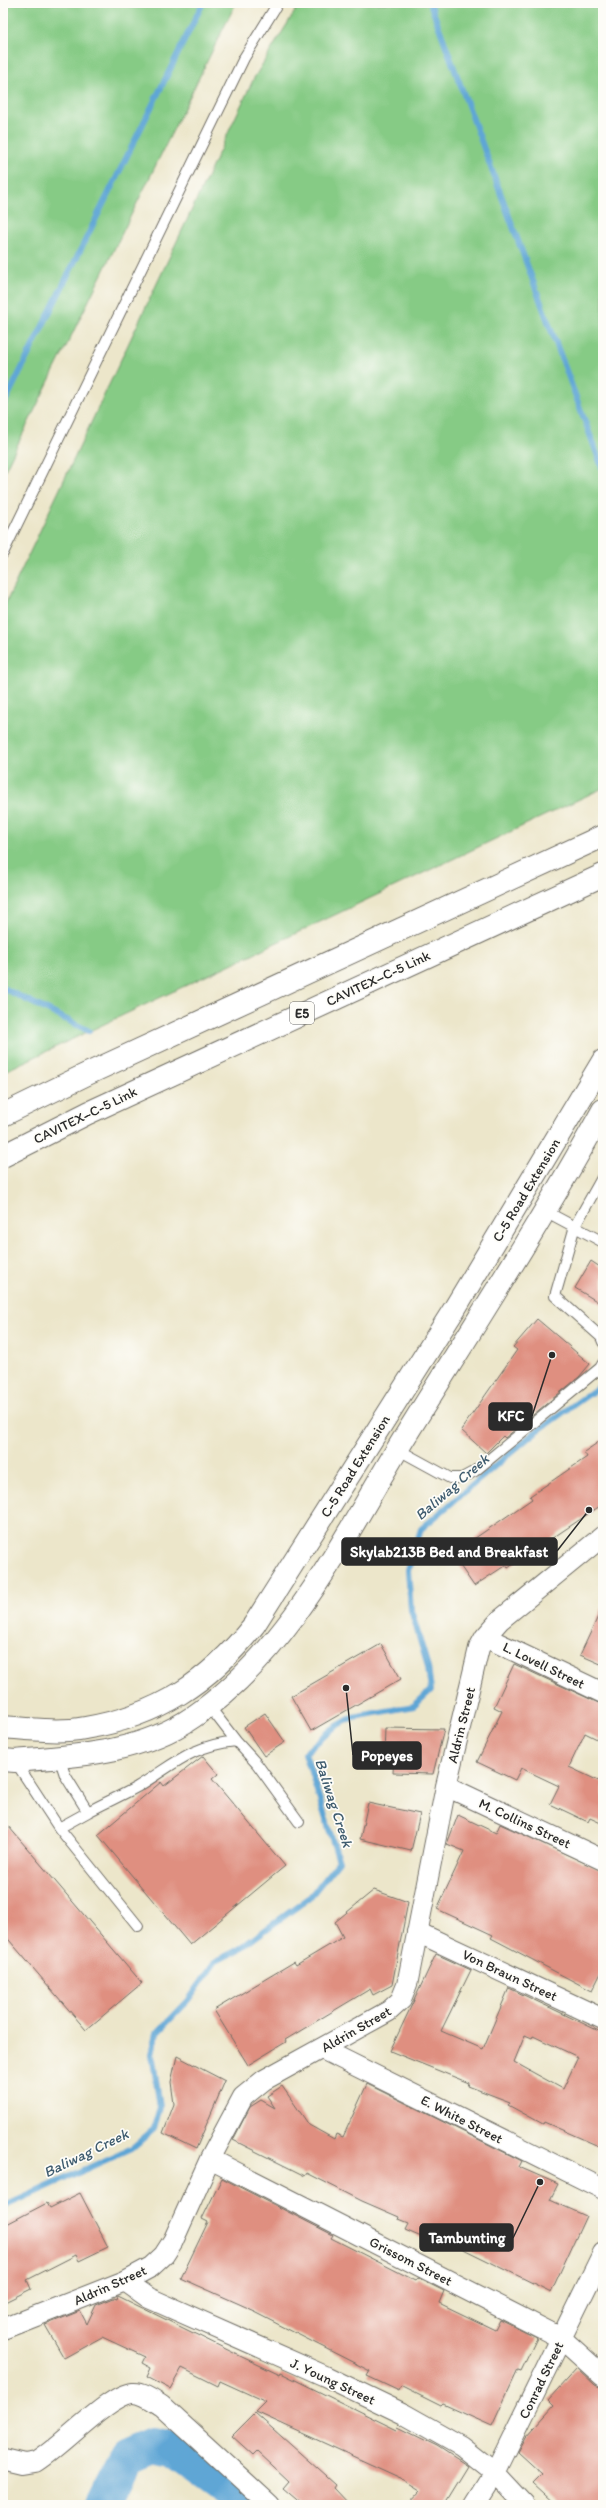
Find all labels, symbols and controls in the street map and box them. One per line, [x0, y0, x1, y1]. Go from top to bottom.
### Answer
street label: CAVITEX–C-5 Link [323, 947, 433, 1010]
road number: E5 [290, 1002, 314, 1024]
street label: CAVITEX–C-5 Link [31, 1083, 140, 1148]
street label: C-5 Road Extension [489, 1135, 564, 1245]
callout: KFC [489, 1403, 532, 1430]
text: KFC [497, 1407, 525, 1425]
street label: C-5 Road Extension [317, 1412, 394, 1521]
water label: Baliwag Creek [411, 1449, 494, 1524]
callout: Skylab213B Bed and Breakfast [342, 1538, 557, 1565]
text: Skylab213B Bed and Breakfast [350, 1543, 548, 1562]
street label: L. Lovell Street [500, 1638, 588, 1693]
street label: Aldrin Street [444, 1685, 479, 1765]
callout: Popeyes [353, 1742, 421, 1769]
text: Popeyes [361, 1747, 413, 1766]
water label: Baliwag Creek [311, 1756, 357, 1851]
street label: M. Collins Street [476, 1795, 574, 1852]
street label: Von Braun Street [460, 1946, 560, 2005]
street label: Aldrin Street [318, 2003, 394, 2056]
street label: E. White Street [418, 2091, 506, 2147]
water label: Baliwag Creek [41, 2124, 133, 2181]
callout: Tambunting [420, 2224, 513, 2251]
text: Tambunting [428, 2229, 506, 2248]
street label: Grissom Street [366, 2233, 455, 2290]
street label: Aldrin Street [71, 2262, 149, 2309]
street label: Conrad Street [515, 2339, 568, 2422]
street label: J. Young Street [288, 2354, 378, 2409]

